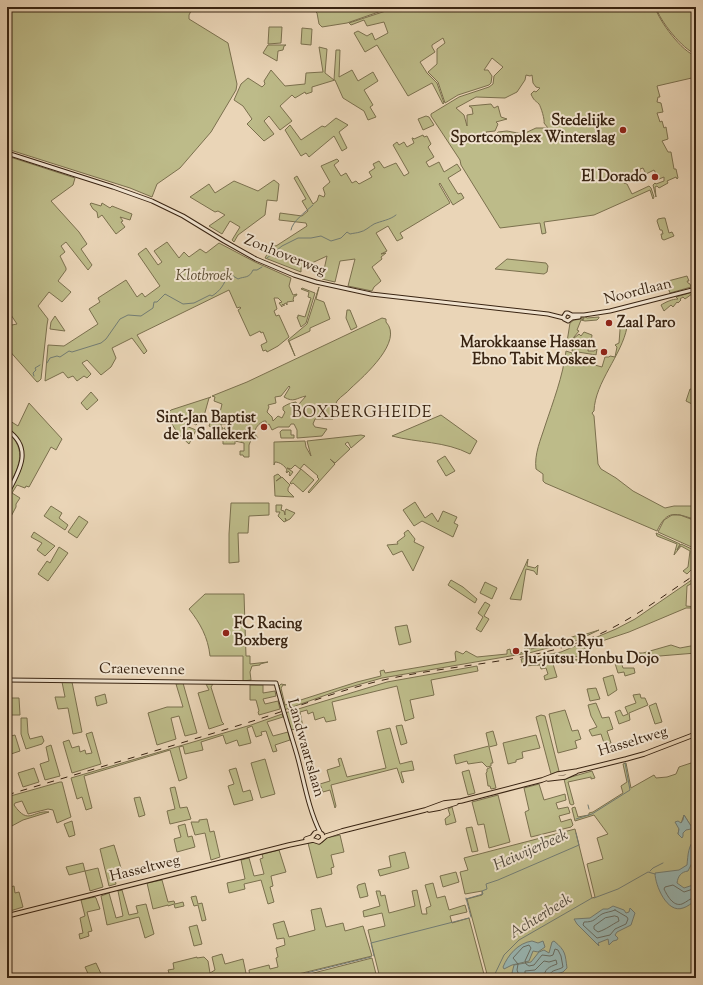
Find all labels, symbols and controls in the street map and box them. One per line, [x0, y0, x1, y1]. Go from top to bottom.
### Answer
place label: Stedelijke Sportcomplex Winterslag [450, 111, 616, 149]
marker: Stedelijke Sportcomplex Winterslag [618, 125, 628, 135]
place label: El Dorado [582, 167, 647, 188]
marker: El Dorado [650, 172, 660, 182]
street label: Zonhoverweg [241, 230, 329, 282]
park label: Klotbroek [176, 266, 233, 287]
street label: Noordlaan [602, 273, 674, 311]
place label: Zaal Paro [617, 313, 675, 334]
marker: Zaal Paro [604, 318, 614, 328]
place label: Marokkaanse Hassan Ebno Tabit Moskee [460, 333, 596, 371]
marker: Marokkaanse Hassan Ebno Tabit Moskee [599, 347, 609, 357]
district label: BOXBERGHEIDE [291, 402, 433, 425]
place label: Sint-Jan Baptist de la Sallekerk [156, 408, 257, 446]
marker: Sint-Jan Baptist de la Sallekerk [259, 422, 269, 432]
place label: FC Racing Boxberg [234, 614, 303, 652]
marker: FC Racing Boxberg [221, 628, 231, 638]
place label: Makoto Ryu Ju-jutsu Honbu Dojo [523, 632, 659, 670]
marker: Makoto Ryu Ju-jutsu Honbu Dojo [511, 646, 521, 656]
street label: Craenevenne [99, 659, 185, 681]
street label: Landwaartslaan [281, 696, 329, 800]
street label: Hasseltweg [596, 721, 670, 763]
water label: Heiwijerbeek [490, 824, 572, 878]
street label: Hasseltweg [108, 850, 182, 888]
water label: Achterbeek [505, 889, 577, 945]

